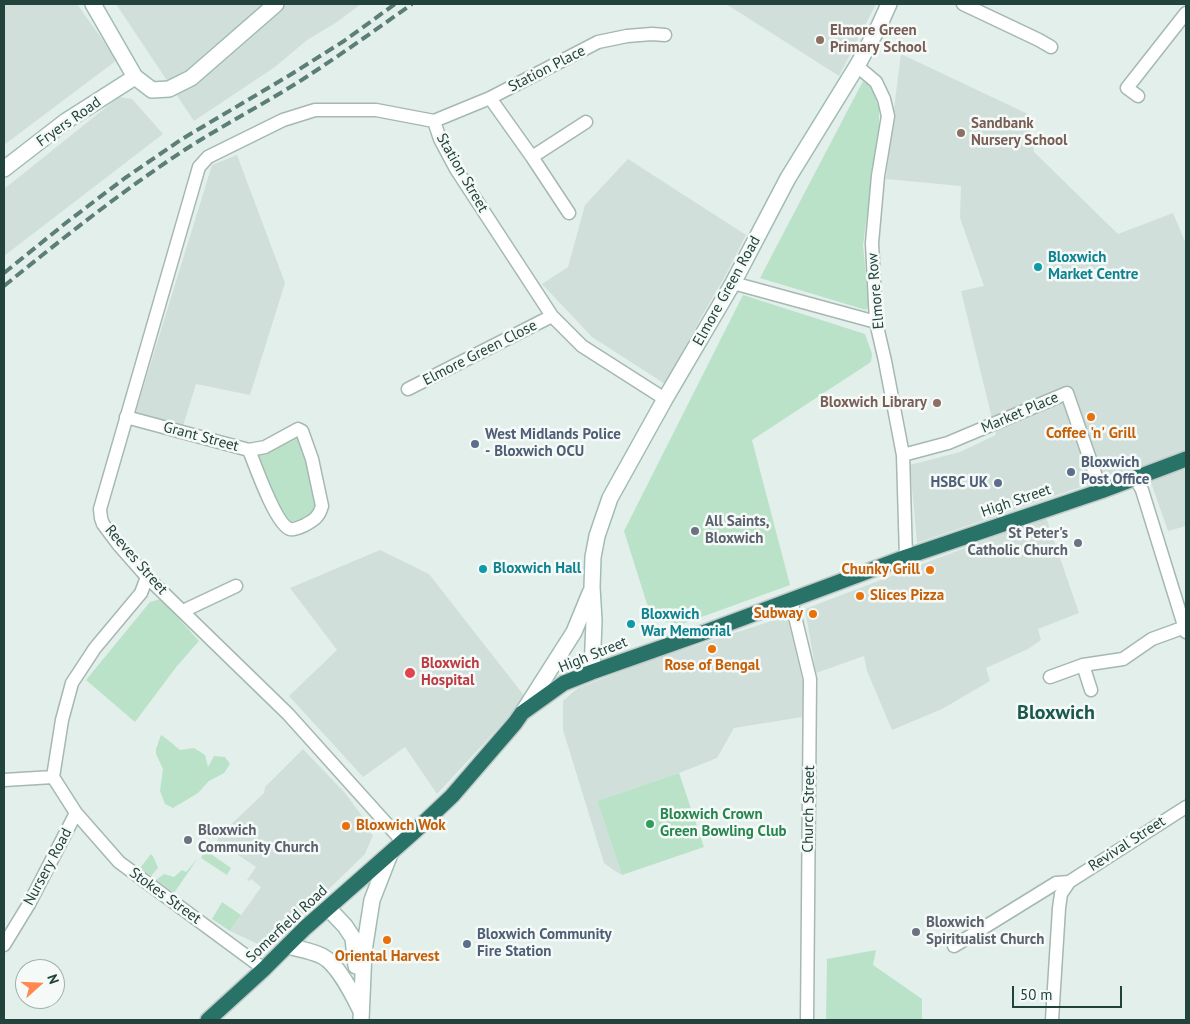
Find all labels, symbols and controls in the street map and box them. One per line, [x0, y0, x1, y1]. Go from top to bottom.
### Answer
place label: Elmore Green Primary School [830, 22, 926, 57]
marker: Elmore Green Primary School [814, 34, 826, 46]
street label: Station Place [505, 42, 589, 96]
street label: Fryers Road [33, 93, 105, 151]
place label: Sandbank Nursery School [971, 115, 1068, 150]
marker: Sandbank Nursery School [955, 127, 967, 139]
street label: Station Street [432, 130, 492, 216]
street label: Elmore Green Road [689, 233, 765, 349]
place label: Bloxwich Market Centre [1048, 249, 1138, 284]
street label: Elmore Row [864, 252, 888, 330]
marker: Bloxwich Market Centre [1032, 261, 1044, 273]
street label: Elmore Green Close [420, 316, 540, 390]
street label: Market Place [979, 389, 1061, 437]
place label: Bloxwich Library [820, 394, 927, 412]
marker: Bloxwich Library [931, 397, 943, 409]
marker: Coffee 'n' Grill [1085, 411, 1097, 423]
street label: Grant Street [161, 418, 241, 456]
place label: Coffee 'n' Grill [1046, 425, 1136, 443]
place label: West Midlands Police - Bloxwich OCU [485, 426, 621, 461]
marker: West Midlands Police - Bloxwich OCU [469, 438, 481, 450]
place label: Bloxwich Post Office [1081, 454, 1149, 489]
marker: Bloxwich Post Office [1065, 466, 1077, 478]
place label: HSBC UK [931, 474, 988, 492]
marker: HSBC UK [992, 477, 1004, 489]
street label: High Street [979, 481, 1053, 521]
place label: All Saints, Bloxwich [705, 513, 770, 548]
street label: Reeves Street [101, 522, 171, 598]
marker: All Saints, Bloxwich [689, 525, 701, 537]
place label: St Peter's Catholic Church [968, 525, 1068, 560]
marker: St Peter's Catholic Church [1072, 537, 1084, 549]
place label: Bloxwich Hall [493, 560, 581, 578]
place label: Chunky Grill [841, 561, 920, 579]
marker: Bloxwich Hall [477, 563, 489, 575]
marker: Chunky Grill [924, 564, 936, 576]
place label: Slices Pizza [870, 587, 944, 605]
marker: Slices Pizza [854, 590, 866, 602]
place label: Subway [754, 605, 803, 623]
place label: Bloxwich War Memorial [641, 606, 731, 641]
marker: Subway [807, 608, 819, 620]
marker: Bloxwich War Memorial [625, 618, 637, 630]
street label: High Street [556, 633, 630, 677]
marker: Rose of Bengal [706, 643, 718, 655]
place label: Bloxwich Hospital [421, 655, 479, 690]
place label: Rose of Bengal [664, 657, 760, 675]
marker: Bloxwich Hospital [403, 666, 417, 680]
district label: Bloxwich [1017, 701, 1095, 725]
street label: Church Street [799, 765, 819, 853]
place label: Bloxwich Crown Green Bowling Club [660, 806, 786, 841]
street label: Revival Street [1085, 812, 1169, 876]
place label: Bloxwich Wok [356, 817, 446, 835]
marker: Bloxwich Crown Green Bowling Club [644, 818, 656, 830]
marker: Bloxwich Wok [340, 820, 352, 832]
place label: Bloxwich Community Church [198, 822, 319, 857]
street label: Nursery Road [20, 825, 76, 909]
marker: Bloxwich Community Church [182, 834, 194, 846]
street label: Stokes Street [126, 864, 204, 928]
street label: Somerfield Road [243, 882, 331, 966]
place label: Bloxwich Spiritualist Church [926, 914, 1044, 949]
place label: Bloxwich Community Fire Station [477, 926, 612, 961]
marker: Bloxwich Spiritualist Church [910, 926, 922, 938]
marker: Oriental Harvest [381, 934, 393, 946]
marker: Bloxwich Community Fire Station [461, 938, 473, 950]
place label: Oriental Harvest [335, 948, 439, 966]
north arrow [15, 959, 65, 1009]
text: N [43, 972, 63, 987]
scale bar [1015, 976, 1125, 1008]
text: 50 m [1020, 985, 1053, 1004]

